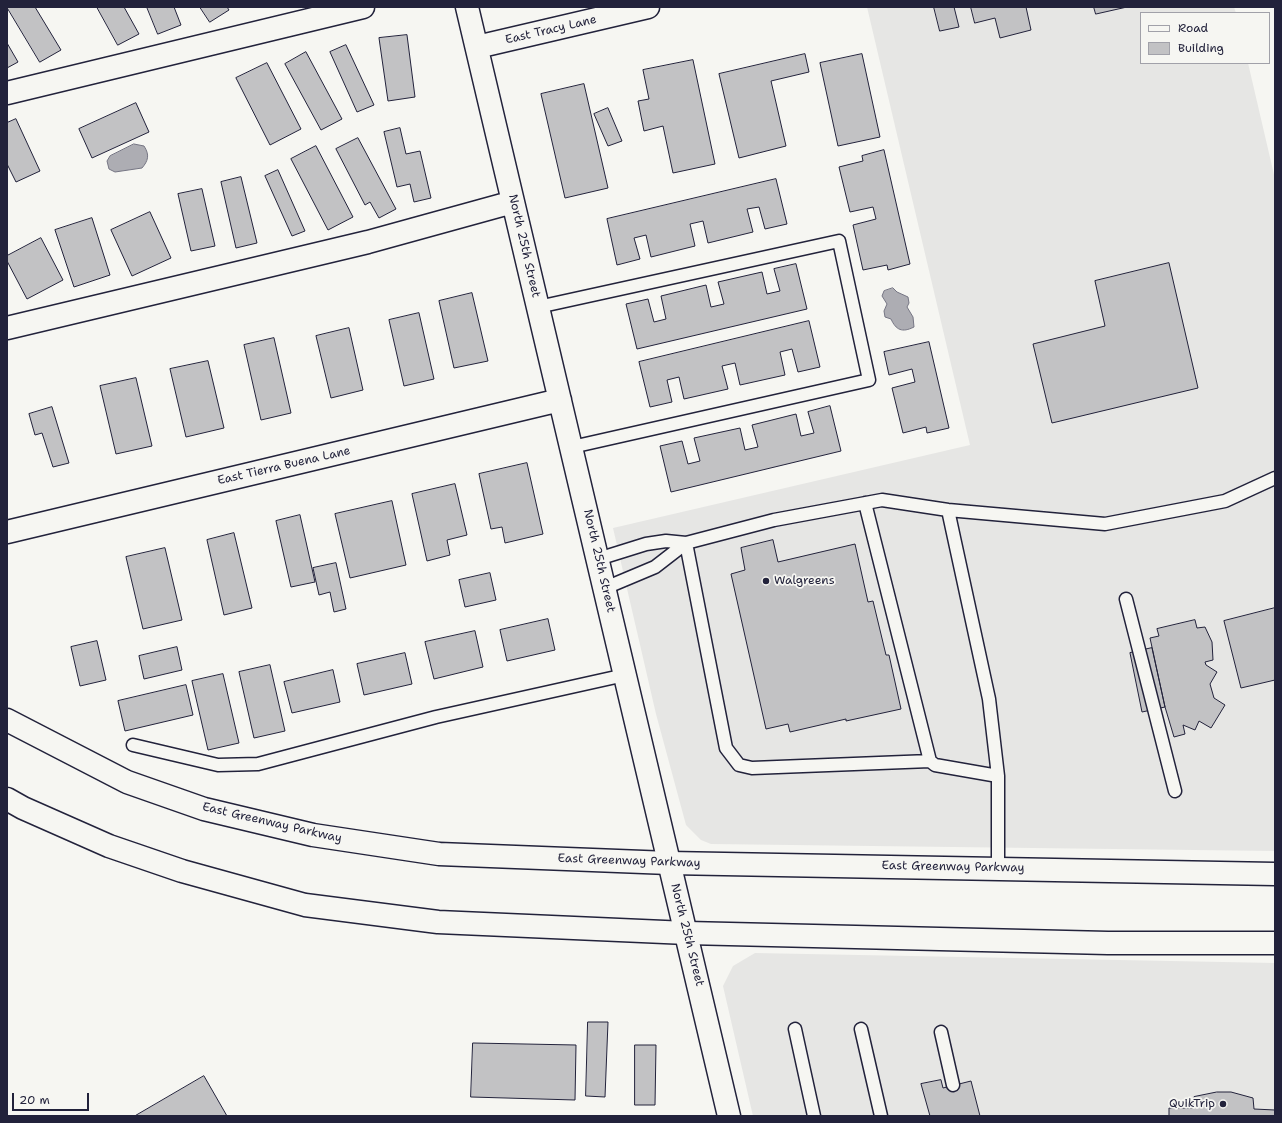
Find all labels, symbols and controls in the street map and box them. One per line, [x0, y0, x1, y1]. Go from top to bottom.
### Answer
legend [1140, 12, 1270, 64]
street label: East Tracy Lane [504, 13, 598, 47]
text: Road [1178, 20, 1208, 36]
text: Building [1178, 40, 1224, 56]
street label: North 25th Street [505, 193, 543, 299]
street label: East Tierra Buena Lane [216, 444, 352, 488]
street label: North 25th Street [580, 508, 618, 614]
place label: Walgreens [774, 574, 835, 588]
marker: Walgreens [761, 576, 771, 586]
street label: East Greenway Parkway [201, 800, 343, 846]
street label: East Greenway Parkway [557, 851, 701, 871]
street label: East Greenway Parkway [881, 859, 1025, 875]
street label: North 25th Street [667, 882, 707, 988]
scale bar [14, 1085, 91, 1111]
text: 20 m [19, 1092, 50, 1108]
place label: QuikTrip [1169, 1097, 1215, 1111]
marker: QuikTrip [1218, 1099, 1228, 1109]

